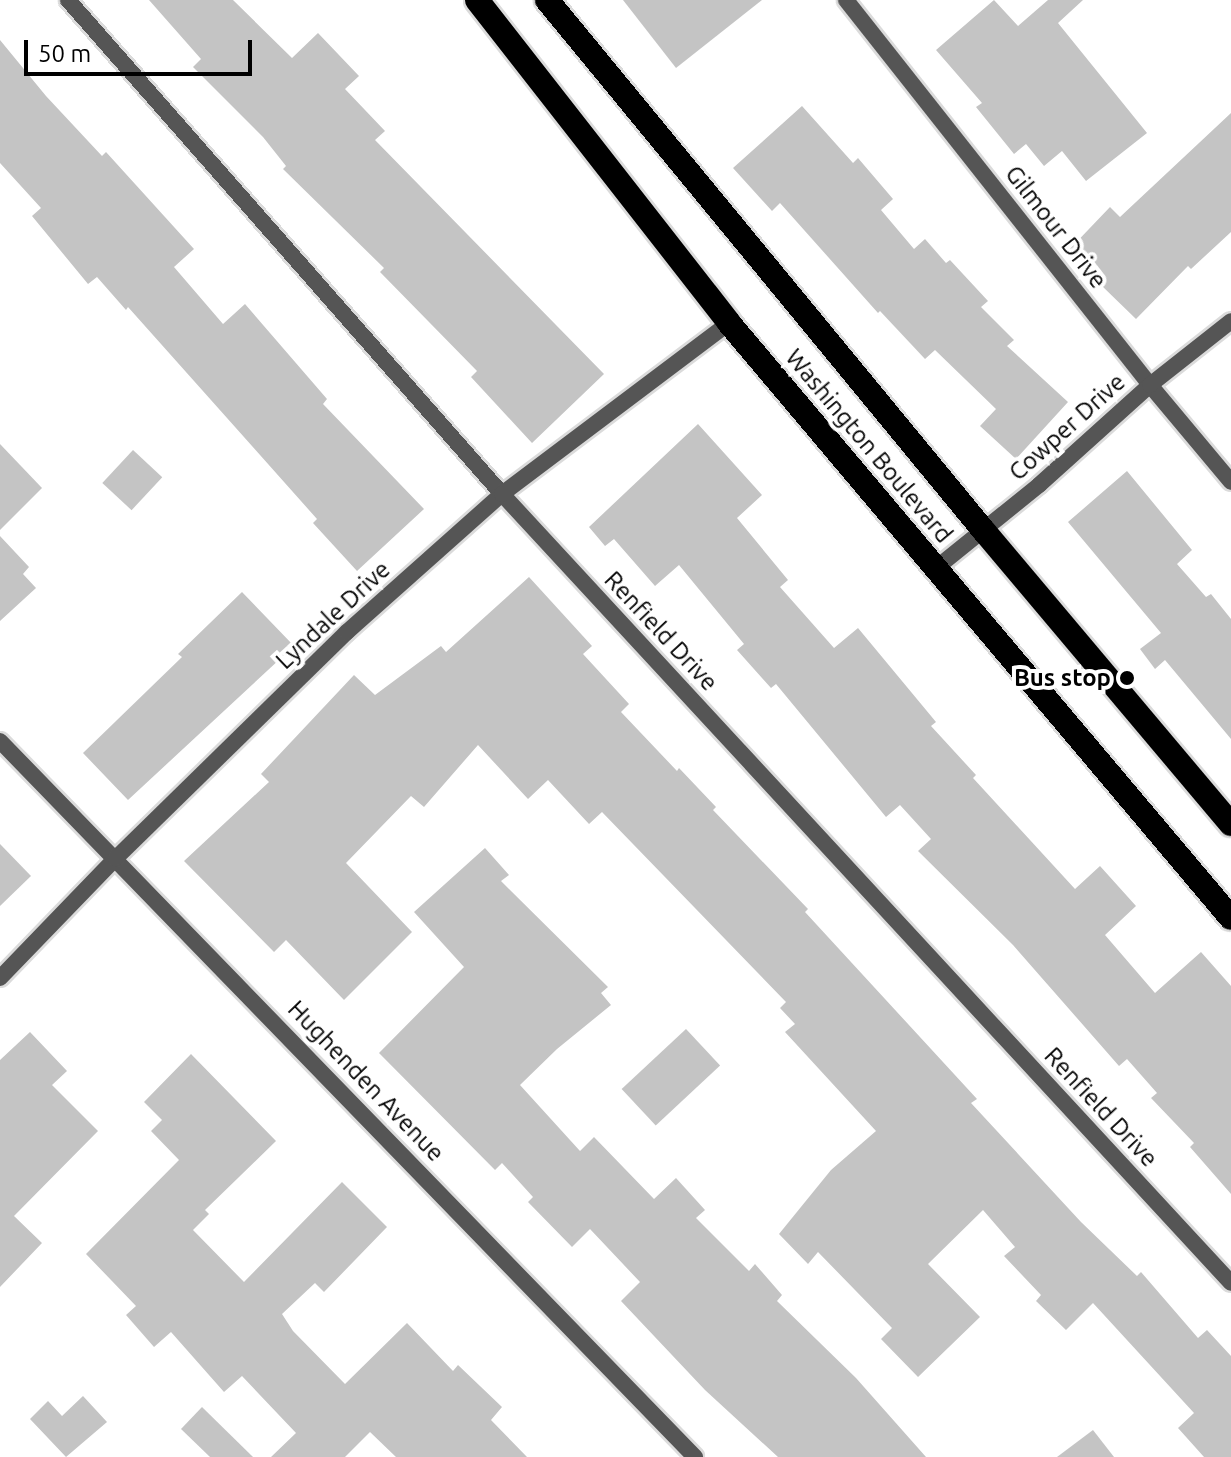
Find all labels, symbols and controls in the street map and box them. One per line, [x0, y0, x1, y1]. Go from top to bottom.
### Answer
scale bar [28, 24, 256, 74]
text: 50 m [38, 40, 91, 67]
street label: Gilmour Drive [999, 160, 1113, 294]
street label: Washington Boulevard [780, 343, 958, 549]
street label: Cowper Drive [1003, 367, 1131, 487]
street label: Lyndale Drive [270, 555, 396, 675]
street label: Renfield Drive [598, 565, 724, 697]
place label: Bus stop [1014, 664, 1111, 692]
marker: Bus stop [1118, 669, 1136, 687]
street label: Hughenden Avenue [282, 995, 450, 1167]
street label: Renfield Drive [1038, 1041, 1164, 1173]

